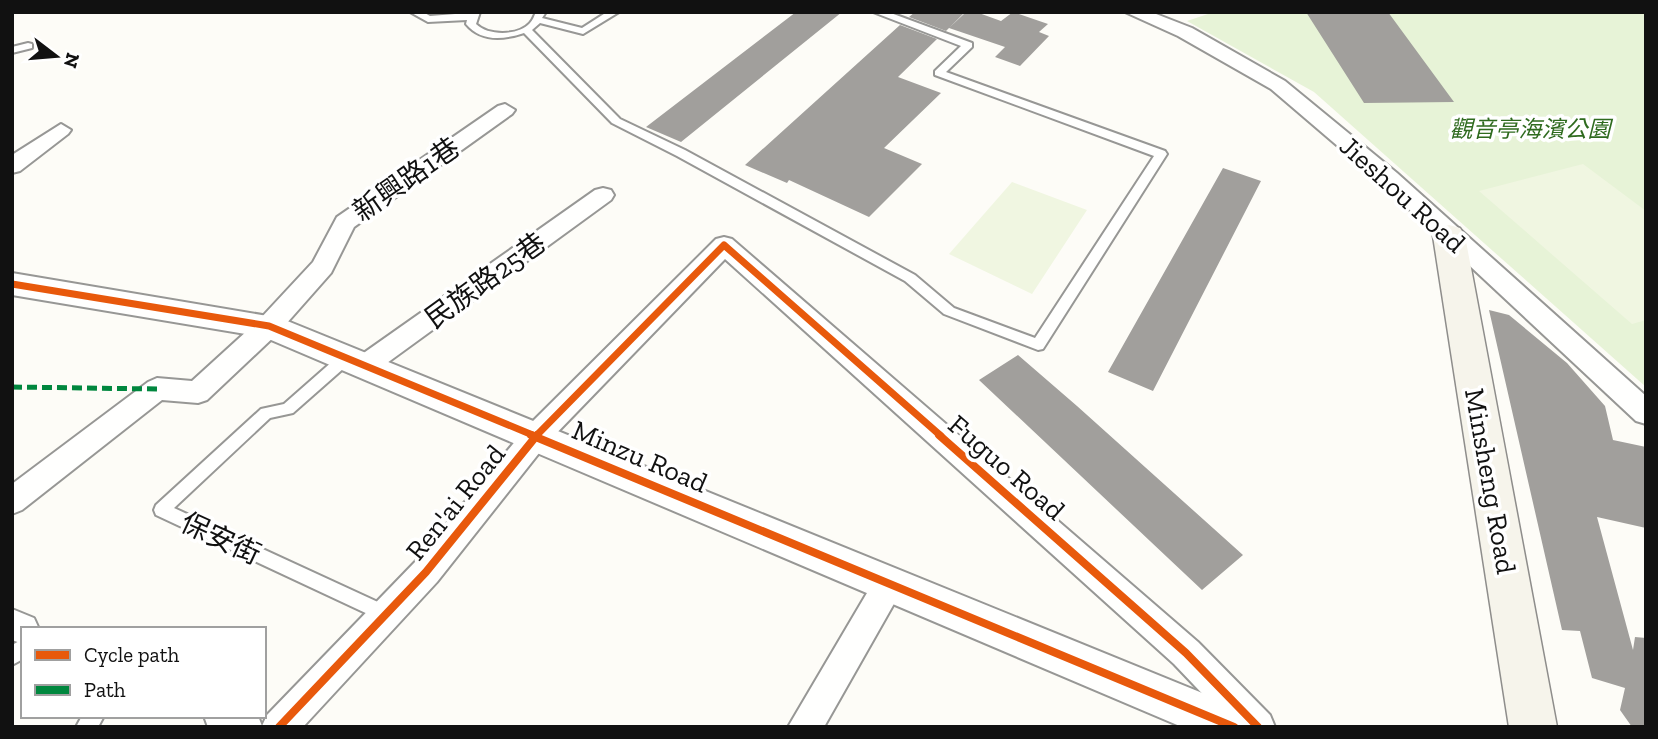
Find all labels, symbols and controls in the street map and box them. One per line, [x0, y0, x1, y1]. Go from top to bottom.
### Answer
north arrow [21, 21, 91, 91]
text: N [59, 50, 85, 71]
park label: 觀音亭海濱公園 [1450, 115, 1614, 143]
street label: Jieshou Road [1333, 129, 1472, 259]
street label: 新興路1巷 [347, 131, 466, 228]
street label: 民族路25巷 [419, 226, 552, 335]
street label: Minsheng Road [1458, 386, 1523, 576]
street label: Fuguo Road [942, 408, 1072, 527]
street label: Minzu Road [567, 413, 712, 500]
street label: Ren'ai Road [399, 438, 512, 567]
street label: 保安街 [176, 506, 266, 571]
legend [21, 627, 266, 718]
text: Cycle path [84, 642, 179, 667]
text: Path [84, 677, 126, 702]

